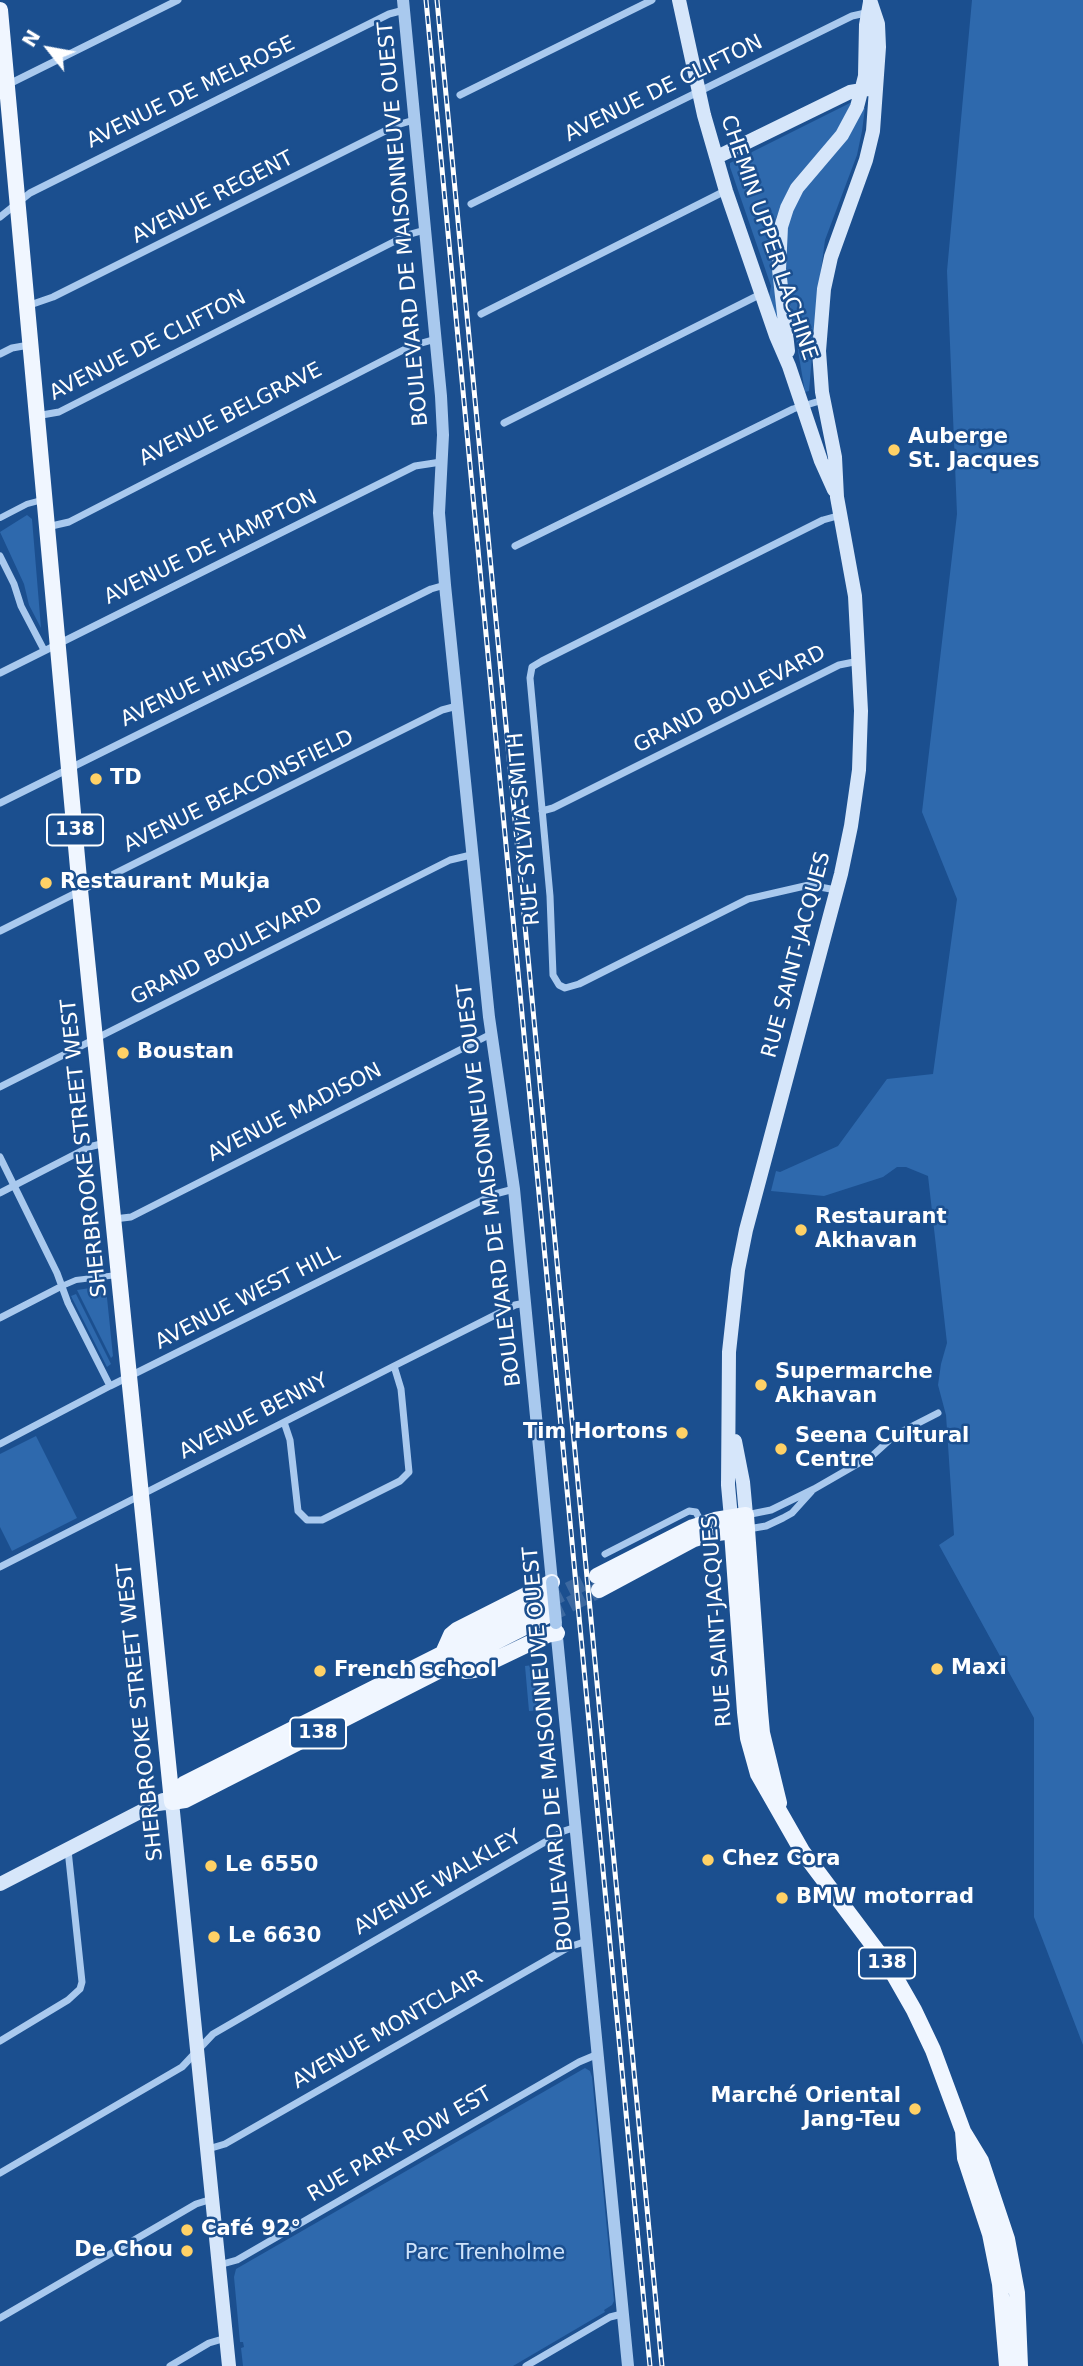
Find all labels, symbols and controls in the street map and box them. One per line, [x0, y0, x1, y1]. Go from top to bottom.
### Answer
north arrow [14, 14, 84, 84]
street label: BOULEVARD DE MAISONNEUVE OUEST [374, 21, 434, 427]
text: N [17, 26, 45, 51]
street label: AVENUE DE CLIFTON [561, 30, 767, 148]
street label: AVENUE DE MELROSE [83, 32, 299, 154]
street label: CHEMIN UPPER LACHINE [714, 112, 822, 364]
street label: AVENUE REGENT [128, 146, 298, 250]
street label: AVENUE DE CLIFTON [46, 285, 250, 407]
street label: AVENUE BELGRAVE [135, 358, 327, 472]
place label: Auberge St. Jacques [908, 425, 1040, 475]
marker: Auberge St. Jacques [886, 442, 902, 458]
street label: AVENUE DE HAMPTON [100, 485, 322, 611]
street label: AVENUE HINGSTON [117, 621, 311, 733]
street label: GRAND BOULEVARD [630, 641, 830, 759]
street label: AVENUE BEACONSFIELD [120, 725, 358, 859]
street label: RUE SYLVIA-SMITH [504, 731, 546, 927]
place label: TD [110, 766, 142, 792]
marker: TD [88, 771, 104, 787]
road number: 138 [47, 814, 103, 846]
street label: RUE SAINT-JACQUES [757, 849, 837, 1061]
place label: Restaurant Mukja [60, 870, 270, 896]
marker: Restaurant Mukja [38, 875, 54, 891]
street label: GRAND BOULEVARD [127, 893, 327, 1011]
street label: BOULEVARD DE MAISONNEUVE OUEST [453, 982, 527, 1388]
street label: SHERBROOKE STREET WEST [57, 998, 113, 1298]
place label: Boustan [137, 1040, 234, 1066]
marker: Boustan [115, 1045, 131, 1061]
street label: AVENUE MADISON [204, 1058, 386, 1168]
place label: Restaurant Akhavan [815, 1205, 947, 1255]
marker: Restaurant Akhavan [793, 1222, 809, 1238]
street label: AVENUE WEST HILL [151, 1240, 345, 1356]
place label: Supermarche Akhavan [775, 1360, 933, 1410]
street label: AVENUE BENNY [175, 1369, 333, 1465]
marker: Supermarche Akhavan [753, 1377, 769, 1393]
place label: Tim Hortons [523, 1420, 668, 1446]
place label: Seena Cultural Centre [795, 1424, 969, 1474]
marker: Tim Hortons [674, 1425, 690, 1441]
marker: Seena Cultural Centre [773, 1441, 789, 1457]
street label: RUE SAINT-JACQUES [698, 1514, 738, 1728]
street label: BOULEVARD DE MAISONNEUVE OUEST [519, 1546, 579, 1952]
street label: SHERBROOKE STREET WEST [113, 1562, 169, 1862]
place label: Maxi [951, 1656, 1007, 1682]
place label: French school [334, 1658, 497, 1684]
marker: Maxi [929, 1661, 945, 1677]
marker: French school [312, 1663, 328, 1679]
road number: 138 [290, 1718, 346, 1749]
street label: AVENUE WALKLEY [350, 1825, 526, 1941]
place label: Chez Cora [722, 1847, 841, 1873]
marker: Chez Cora [700, 1852, 716, 1868]
place label: Le 6550 [225, 1853, 318, 1879]
marker: Le 6550 [203, 1858, 219, 1874]
place label: BMW motorrad [796, 1885, 974, 1911]
marker: BMW motorrad [774, 1890, 790, 1906]
place label: Le 6630 [228, 1924, 321, 1950]
marker: Le 6630 [206, 1929, 222, 1945]
road number: 138 [859, 1948, 915, 1979]
street label: AVENUE MONTCLAIR [288, 1965, 488, 2095]
street label: RUE PARK ROW EST [303, 2082, 497, 2208]
place label: Marché Oriental Jang-Teu [711, 2084, 901, 2134]
marker: Marché Oriental Jang-Teu [907, 2101, 923, 2117]
place label: Café 92° [201, 2217, 301, 2243]
marker: Café 92° [179, 2222, 195, 2238]
place label: De Chou [74, 2238, 173, 2264]
park label: Parc Trenholme [405, 2241, 565, 2267]
marker: De Chou [179, 2243, 195, 2259]

